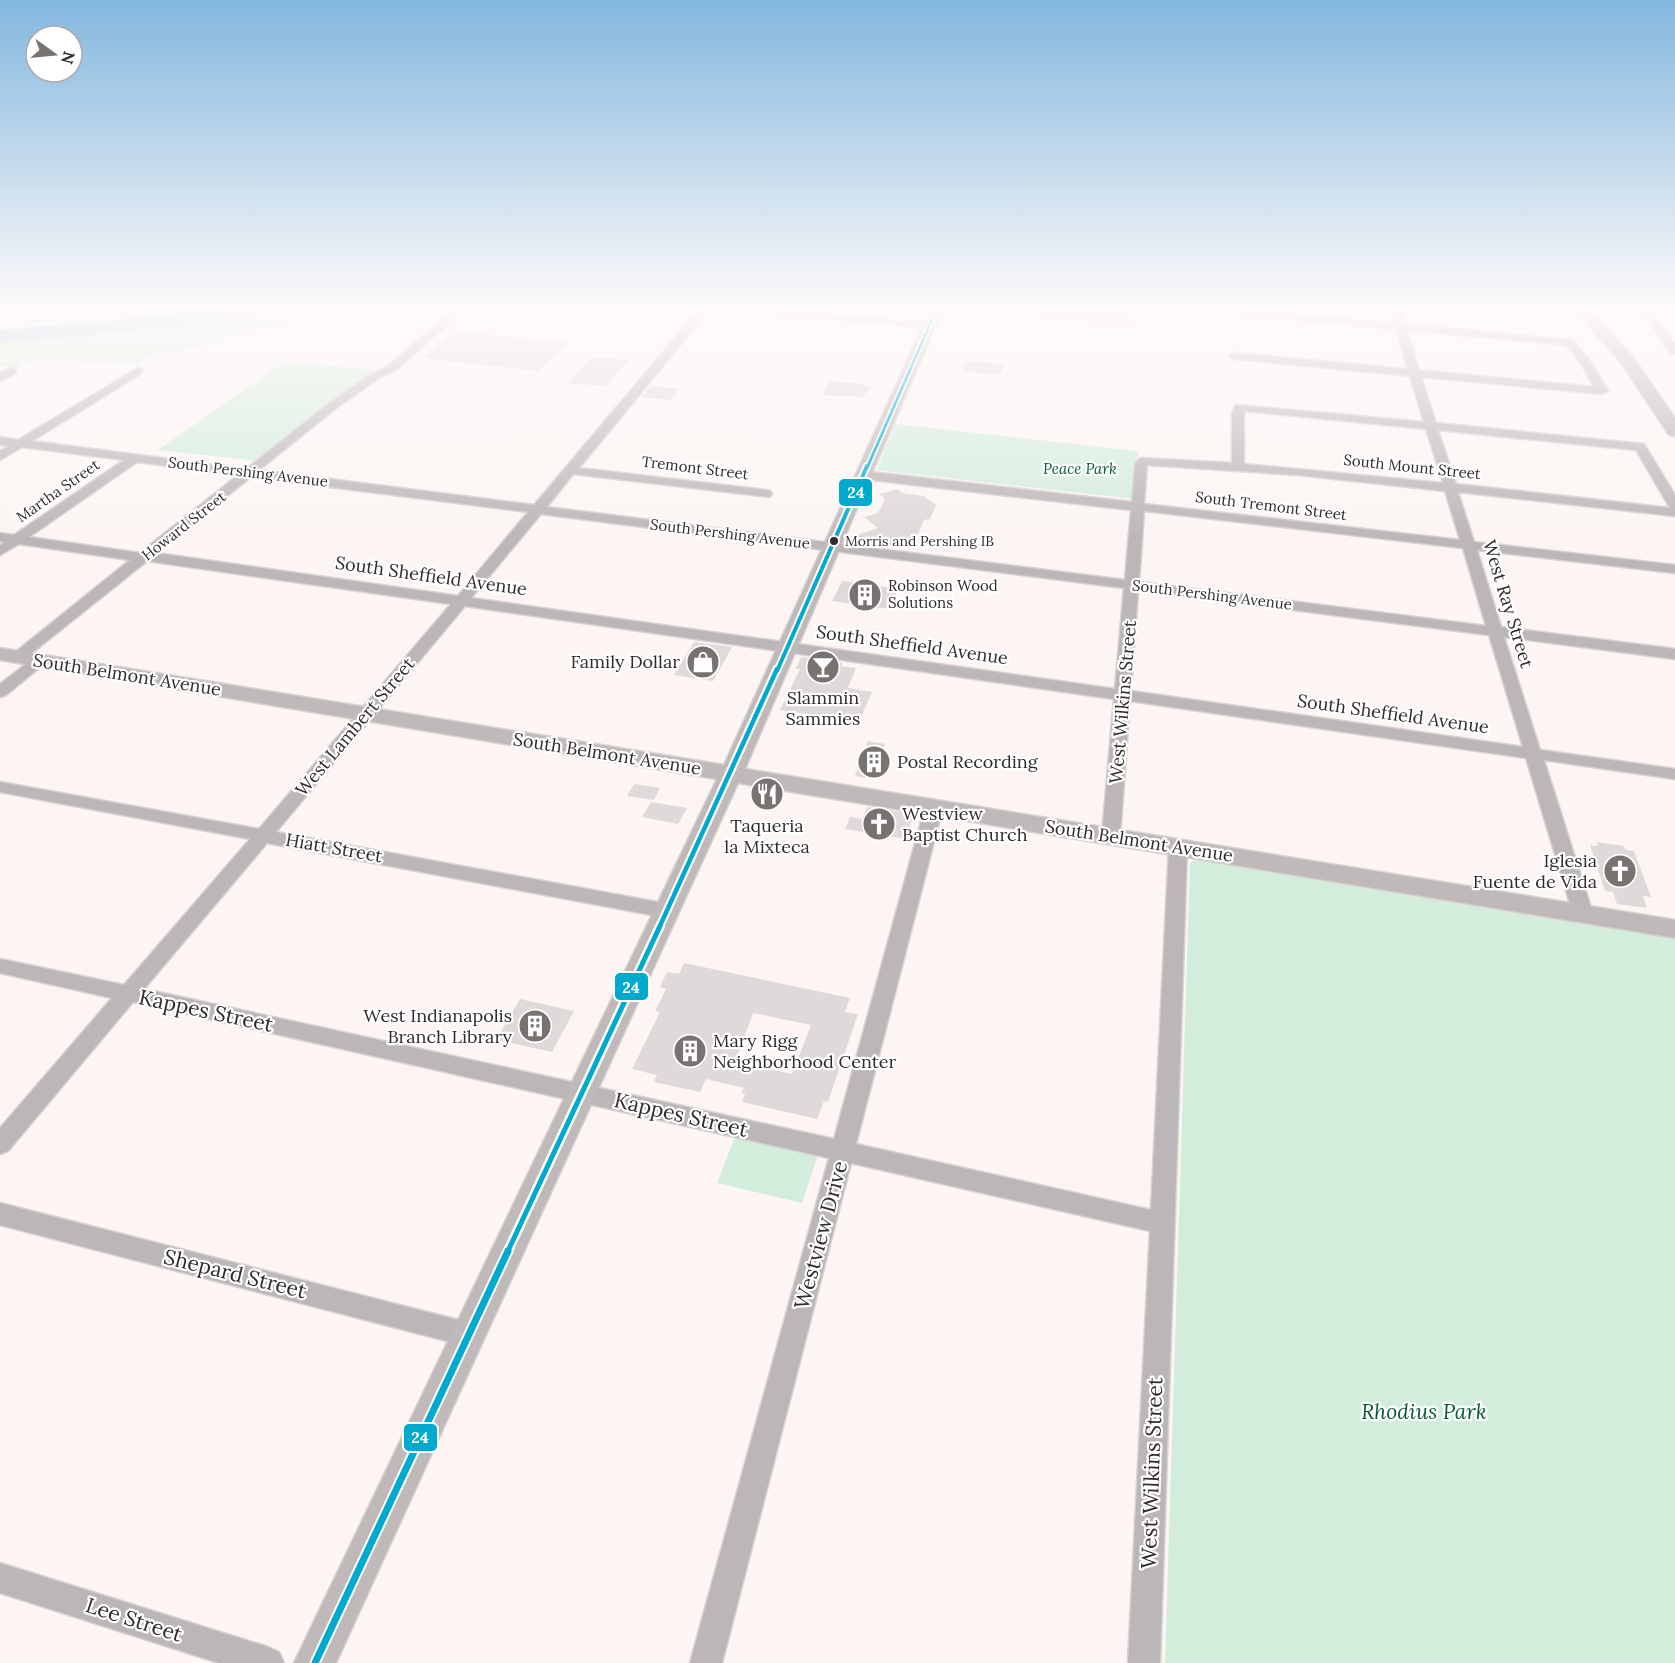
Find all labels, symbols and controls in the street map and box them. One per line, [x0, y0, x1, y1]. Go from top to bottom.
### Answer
north arrow [24, 24, 84, 84]
text: N [57, 49, 80, 66]
street label: South Mount Street [1343, 450, 1482, 483]
street label: South Pershing Avenue [167, 452, 329, 491]
street label: Tremont Street [641, 452, 750, 483]
street label: Martha Street [12, 455, 103, 526]
park label: Peace Park [1043, 459, 1117, 478]
line badge: 24 [838, 478, 873, 507]
text: 24 [847, 482, 865, 502]
street label: Howard Street [138, 487, 230, 564]
street label: South Tremont Street [1194, 487, 1348, 524]
street label: South Pershing Avenue [649, 514, 811, 553]
place label: Morris and Pershing IB [845, 532, 994, 550]
marker: Morris and Pershing IB [828, 535, 840, 547]
street label: West Ray Street [1478, 537, 1539, 671]
street label: South Sheffield Avenue [334, 551, 529, 600]
street label: South Pershing Avenue [1131, 575, 1293, 614]
place label: Robinson Wood Solutions [888, 576, 998, 612]
building icon: Robinson Wood Solutions [847, 577, 883, 613]
street label: West Wilkins Street [1104, 619, 1141, 785]
street label: South Sheffield Avenue [815, 620, 1010, 669]
shop icon: Family Dollar [685, 644, 721, 680]
street label: South Belmont Avenue [31, 648, 223, 701]
bar icon: Slammin Sammies [805, 649, 841, 685]
place label: Family Dollar [571, 650, 680, 673]
street label: West Lambert Street [290, 653, 419, 801]
place label: Slammin Sammies [786, 686, 860, 730]
street label: South Sheffield Avenue [1296, 689, 1491, 738]
street label: South Belmont Avenue [511, 727, 703, 780]
building icon: Postal Recording [856, 744, 892, 780]
place label: Postal Recording [897, 750, 1039, 773]
restaurant icon: Taqueria la Mixteca [749, 776, 785, 812]
place label: Westview Baptist Church [902, 802, 1028, 846]
church icon: Westview Baptist Church [861, 806, 897, 842]
place label: Taqueria la Mixteca [724, 814, 810, 858]
street label: South Belmont Avenue [1043, 814, 1235, 867]
street label: Hiatt Street [284, 828, 384, 867]
place label: Iglesia Fuente de Vida [1473, 849, 1597, 893]
church icon: Iglesia Fuente de Vida [1602, 853, 1638, 889]
line badge: 24 [614, 972, 649, 1001]
text: 24 [622, 977, 640, 997]
street label: Kappes Street [137, 983, 276, 1038]
place label: West Indianapolis Branch Library [363, 1004, 512, 1048]
building icon: West Indianapolis Branch Library [517, 1008, 553, 1044]
place label: Mary Rigg Neighborhood Center [713, 1029, 896, 1073]
building icon: Mary Rigg Neighborhood Center [672, 1033, 708, 1069]
street label: Kappes Street [612, 1086, 751, 1143]
street label: Westview Drive [788, 1158, 853, 1312]
street label: Shepard Street [161, 1243, 310, 1304]
street label: West Wilkins Street [1135, 1376, 1168, 1569]
park label: Rhodius Park [1361, 1398, 1487, 1425]
line badge: 24 [403, 1423, 438, 1452]
text: 24 [411, 1427, 429, 1447]
street label: Lee Street [82, 1591, 187, 1648]

